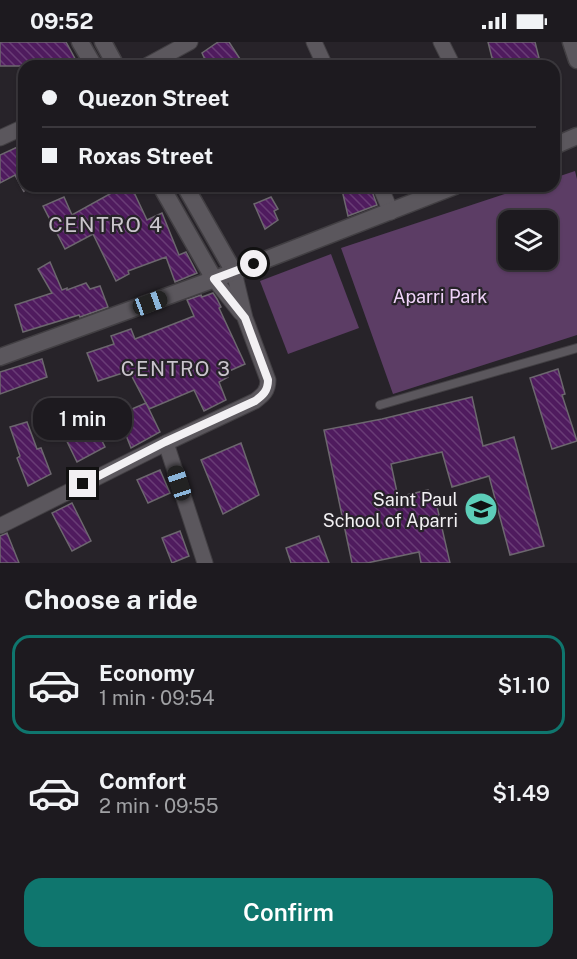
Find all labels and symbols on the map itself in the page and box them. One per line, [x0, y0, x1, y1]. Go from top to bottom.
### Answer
district label: CENTRO 4 [48, 212, 164, 237]
route start [240, 250, 267, 277]
park label: Aparri Park [393, 286, 487, 307]
car [130, 288, 170, 318]
district label: CENTRO 3 [121, 357, 231, 381]
callout: 1 min [34, 397, 132, 439]
car [165, 463, 193, 503]
route end [69, 470, 96, 497]
place label: Saint Paul School of Aparri [323, 489, 458, 531]
school or university icon: Saint Paul School of Aparri [463, 491, 499, 527]

